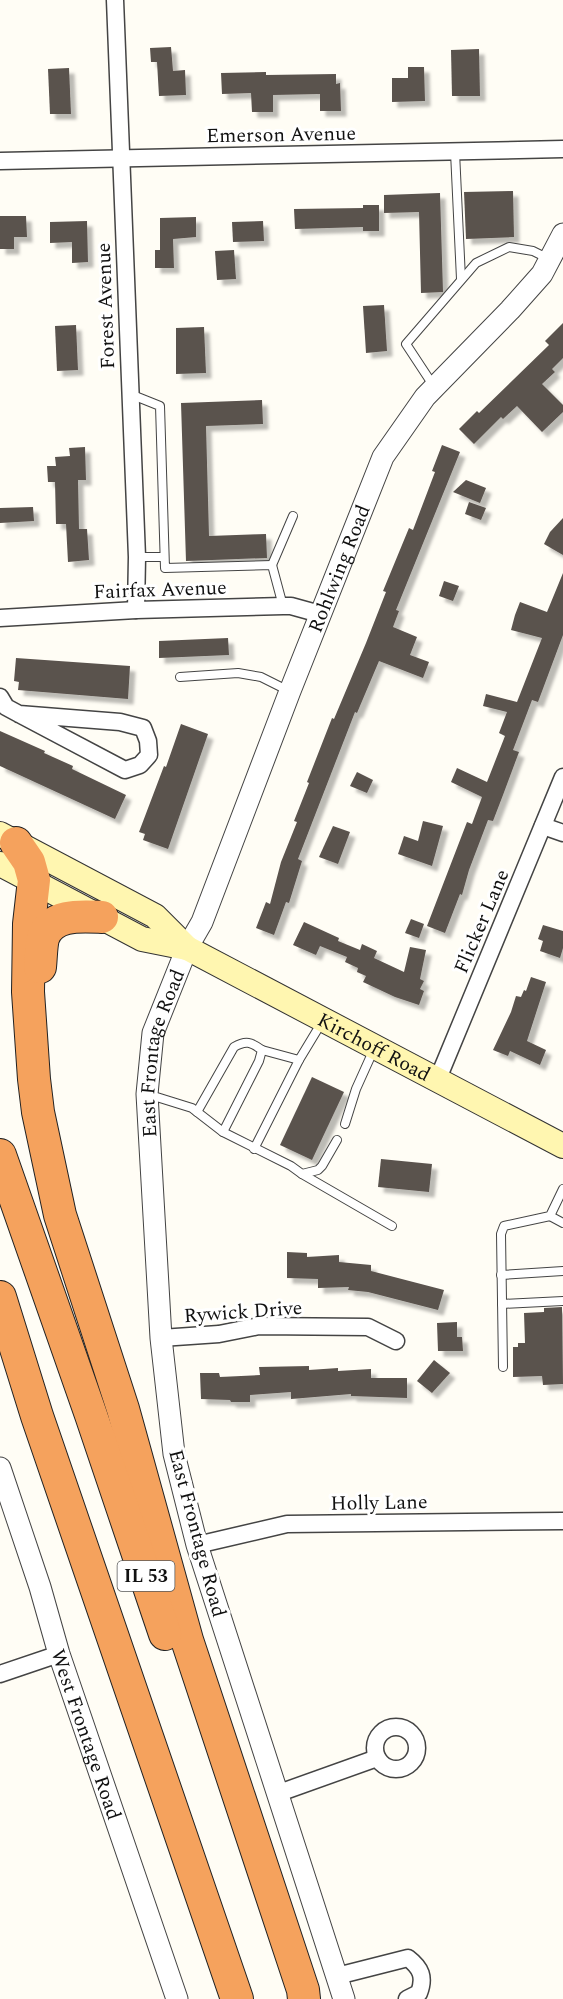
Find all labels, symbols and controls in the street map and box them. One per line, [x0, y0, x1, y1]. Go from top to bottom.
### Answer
street label: Emerson Avenue [206, 119, 356, 151]
street label: Forest Avenue [89, 242, 123, 370]
street label: Rohlwing Road [301, 500, 379, 637]
street label: Fairfax Avenue [93, 573, 227, 607]
street label: Flicker Lane [446, 865, 517, 978]
street label: East Frontage Road [133, 965, 193, 1138]
street label: Kirchoff Road [312, 1005, 436, 1090]
street label: Rywick Drive [183, 1293, 303, 1331]
street label: East Frontage Road [160, 1446, 234, 1621]
street label: Holly Lane [330, 1487, 428, 1519]
road number: IL 53 [118, 1561, 174, 1591]
street label: West Frontage Road [42, 1645, 129, 1824]

